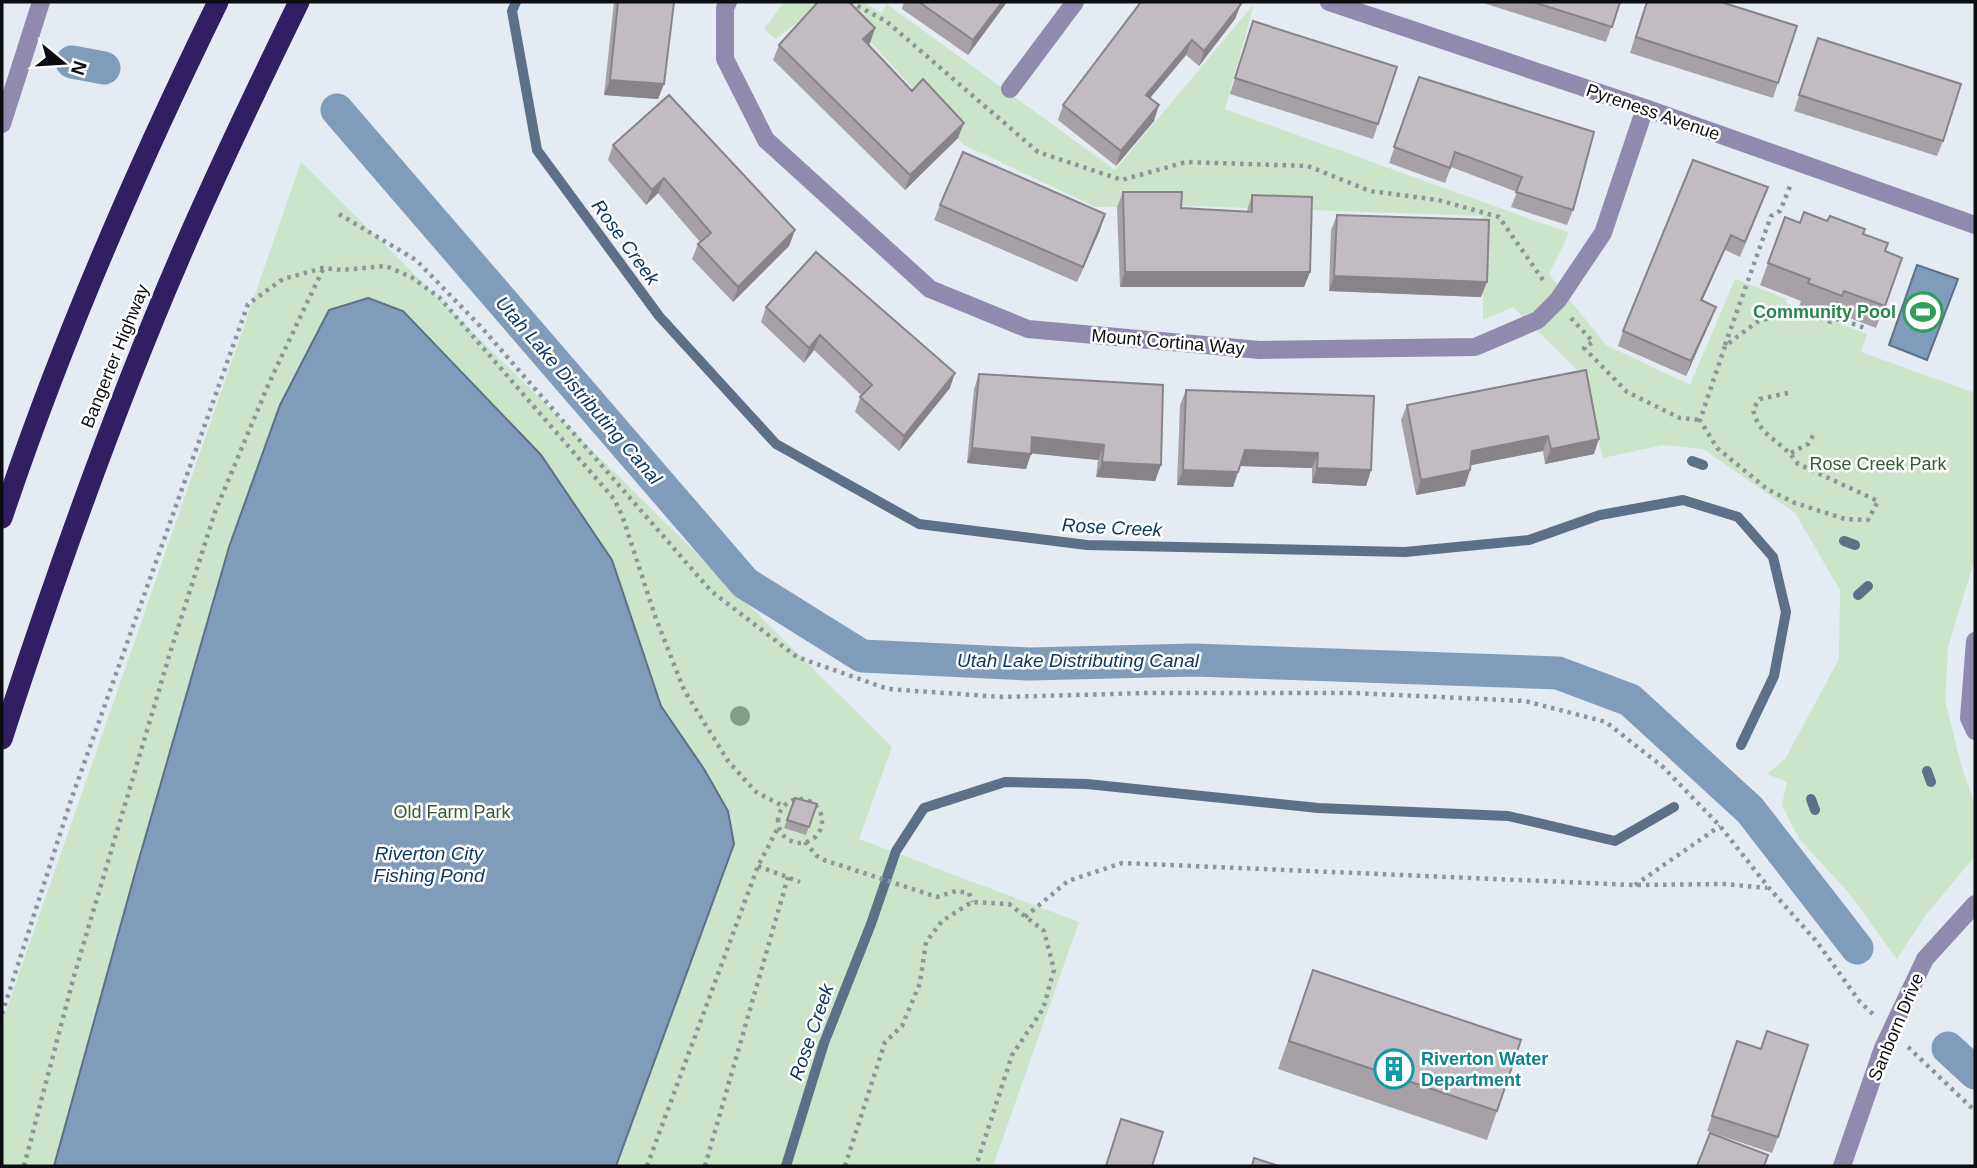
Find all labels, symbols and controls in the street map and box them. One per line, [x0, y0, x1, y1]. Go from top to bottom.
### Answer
north arrow [28, 28, 98, 98]
text: N [67, 58, 91, 78]
street label: Pyreness Avenue [1584, 80, 1722, 144]
water label: Rose Creek [588, 196, 664, 290]
street label: Bangerter Highway [77, 281, 153, 431]
sports icon: Community Pool [1902, 291, 1944, 333]
water label: Utah Lake Distributing Canal [491, 292, 666, 489]
place label: Community Pool [1753, 302, 1896, 322]
street label: Mount Cortina Way [1091, 325, 1245, 359]
park label: Rose Creek Park [1809, 454, 1948, 474]
water label: Rose Creek [1061, 514, 1164, 541]
water label: Utah Lake Distributing Canal [957, 650, 1200, 671]
park label: Old Farm Park [393, 802, 512, 822]
water label: Riverton City Fishing Pond [374, 843, 486, 886]
street label: Sanborn Drive [1864, 970, 1928, 1084]
water label: Rose Creek [785, 980, 838, 1083]
building icon: Riverton Water Department [1373, 1048, 1415, 1090]
place label: Riverton Water Department [1421, 1049, 1548, 1090]

